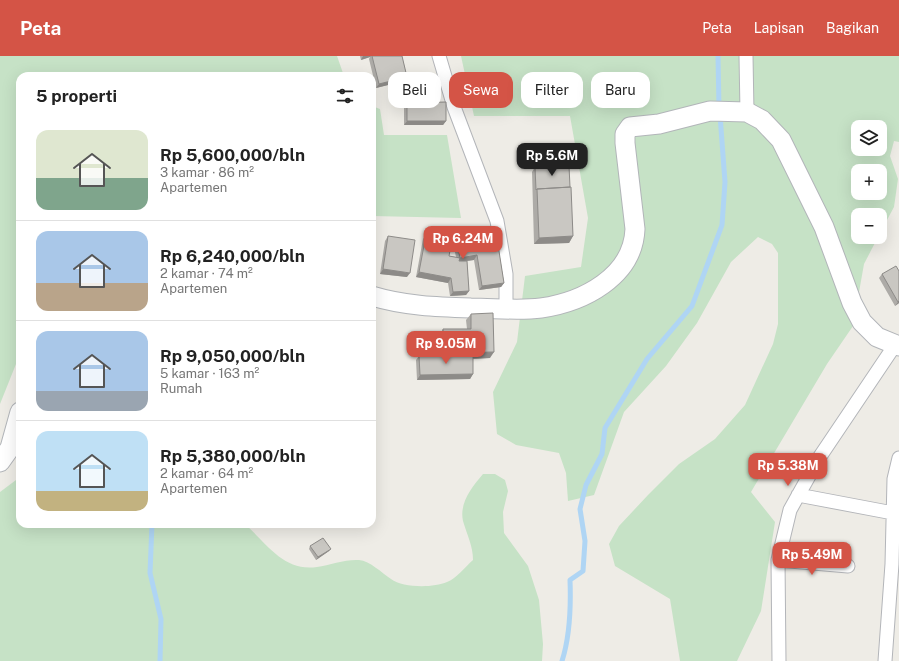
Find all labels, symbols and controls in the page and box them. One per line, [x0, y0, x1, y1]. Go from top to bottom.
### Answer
text: Peta [20, 17, 61, 39]
text: Peta [702, 20, 732, 36]
text: Lapisan [754, 20, 804, 36]
text: Bagikan [826, 20, 879, 36]
chip: Beli [388, 72, 441, 108]
chip: Sewa [449, 72, 513, 108]
chip: Filter [521, 72, 583, 108]
chip: Baru [591, 72, 650, 108]
icon: filters [334, 85, 356, 107]
text: 5 properti [36, 86, 117, 106]
map controls [851, 120, 887, 244]
button: layers [851, 120, 887, 156]
pin: Rp 5.6M [515, 143, 589, 177]
text: Rp 5,600,000/bln [160, 145, 305, 165]
icon: home [68, 146, 116, 194]
text: Rp 5.6M [526, 148, 578, 163]
button: + [851, 164, 887, 200]
text: 3 kamar · 86 m² [160, 165, 254, 180]
text: Apartemen [160, 180, 227, 195]
button: − [851, 208, 887, 244]
pin: Rp 6.24M [422, 226, 504, 260]
text: Rp 6.24M [433, 231, 493, 246]
text: Rp 6,240,000/bln [160, 246, 305, 266]
icon: home [68, 247, 116, 295]
text: 2 kamar · 74 m² [160, 266, 253, 281]
text: Apartemen [160, 281, 227, 296]
pin: Rp 9.05M [405, 331, 487, 365]
text: Rp 9.05M [416, 336, 476, 351]
text: Rp 9,050,000/bln [160, 346, 305, 366]
icon: home [68, 347, 116, 395]
text: 5 kamar · 163 m² [160, 366, 259, 381]
text: Rumah [160, 381, 202, 396]
text: Rp 5,380,000/bln [160, 446, 306, 466]
icon: home [68, 447, 116, 495]
pin: Rp 5.38M [747, 453, 829, 487]
text: Rp 5.38M [757, 458, 819, 473]
text: 2 kamar · 64 m² [160, 466, 253, 481]
text: Apartemen [160, 481, 227, 496]
pin: Rp 5.49M [771, 542, 853, 576]
text: Rp 5.49M [781, 547, 843, 562]

